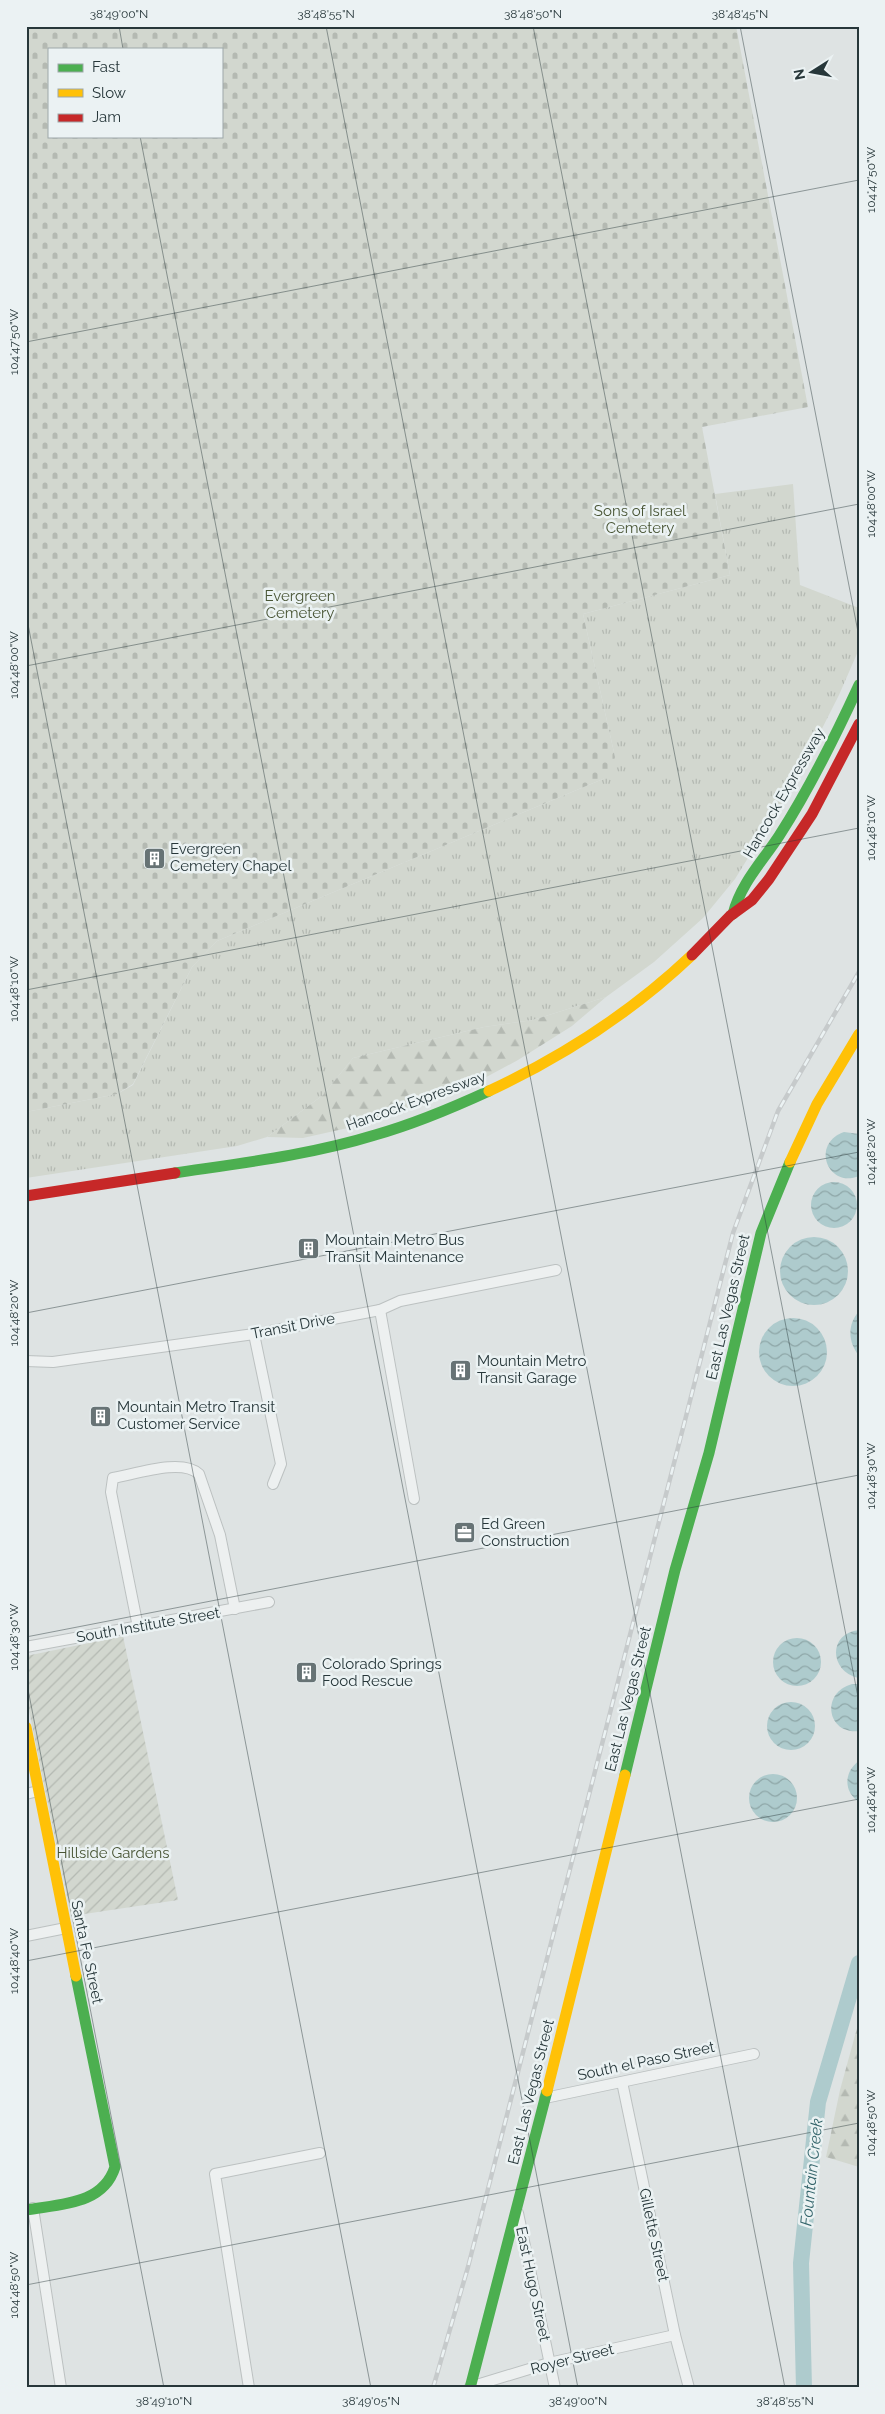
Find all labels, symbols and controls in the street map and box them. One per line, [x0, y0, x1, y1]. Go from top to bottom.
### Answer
text: 38°49'00"N [90, 7, 148, 21]
text: 38°48'55"N [297, 7, 355, 21]
text: 38°48'50"N [504, 7, 562, 21]
text: 38°48'45"N [712, 7, 768, 21]
legend [48, 48, 222, 138]
north arrow [788, 48, 838, 98]
text: Fast [92, 58, 120, 76]
text: N [790, 68, 808, 81]
text: Slow [92, 84, 126, 102]
text: Jam [92, 108, 121, 126]
text: 104°47'50"W [864, 147, 878, 213]
text: 104°47'50"W [7, 309, 21, 375]
text: 104°48'00"W [864, 470, 878, 538]
park label: Sons of Israel Cemetery [594, 502, 687, 537]
park label: Evergreen Cemetery [264, 587, 336, 622]
text: 104°48'00"W [7, 631, 21, 699]
street label: Hancock Expressway [739, 725, 829, 861]
text: 104°48'10"W [864, 795, 878, 861]
place label: Evergreen Cemetery Chapel [170, 840, 292, 875]
building icon: Evergreen Cemetery Chapel [142, 846, 166, 870]
text: 104°48'10"W [7, 956, 21, 1022]
street label: Hancock Expressway [344, 1067, 488, 1135]
text: 104°48'20"W [864, 1118, 878, 1185]
place label: Mountain Metro Bus Transit Maintenance [325, 1231, 464, 1266]
street label: East Las Vegas Street [702, 1232, 754, 1382]
building icon: Mountain Metro Bus Transit Maintenance [297, 1237, 321, 1261]
text: 104°48'20"W [7, 1279, 21, 1346]
street label: Transit Drive [250, 1309, 337, 1343]
place label: Mountain Metro Transit Garage [477, 1352, 586, 1387]
building icon: Mountain Metro Transit Garage [449, 1358, 473, 1382]
place label: Mountain Metro Transit Customer Service [117, 1398, 275, 1433]
building icon: Mountain Metro Transit Customer Service [89, 1404, 113, 1428]
text: 104°48'30"W [864, 1442, 878, 1509]
place label: Ed Green Construction [481, 1515, 570, 1550]
office icon: Ed Green Construction [453, 1521, 477, 1545]
text: 104°48'30"W [7, 1603, 21, 1670]
street label: South Institute Street [75, 1603, 221, 1647]
street label: East Las Vegas Street [601, 1625, 655, 1773]
place label: Colorado Springs Food Rescue [322, 1655, 442, 1690]
building icon: Colorado Springs Food Rescue [294, 1661, 318, 1685]
text: 104°48'40"W [864, 1767, 878, 1833]
park label: Hillside Gardens [56, 1844, 170, 1862]
street label: Santa Fe Street [67, 1899, 107, 2005]
text: 104°48'40"W [7, 1928, 21, 1994]
street label: East Las Vegas Street [504, 2018, 558, 2166]
street label: South el Paso Street [576, 2038, 716, 2084]
text: 104°48'50"W [864, 2089, 878, 2156]
water label: Fountain Creek [796, 2117, 827, 2227]
street label: Gillette Street [635, 2187, 673, 2283]
street label: East Hugo Street [512, 2225, 554, 2343]
text: 104°48'50"W [7, 2251, 21, 2318]
street label: Royer Street [528, 2340, 616, 2378]
text: 38°49'10"N [136, 2394, 192, 2408]
text: 38°49'05"N [342, 2394, 400, 2408]
text: 38°49'00"N [549, 2394, 607, 2408]
text: 38°48'55"N [756, 2394, 814, 2408]

